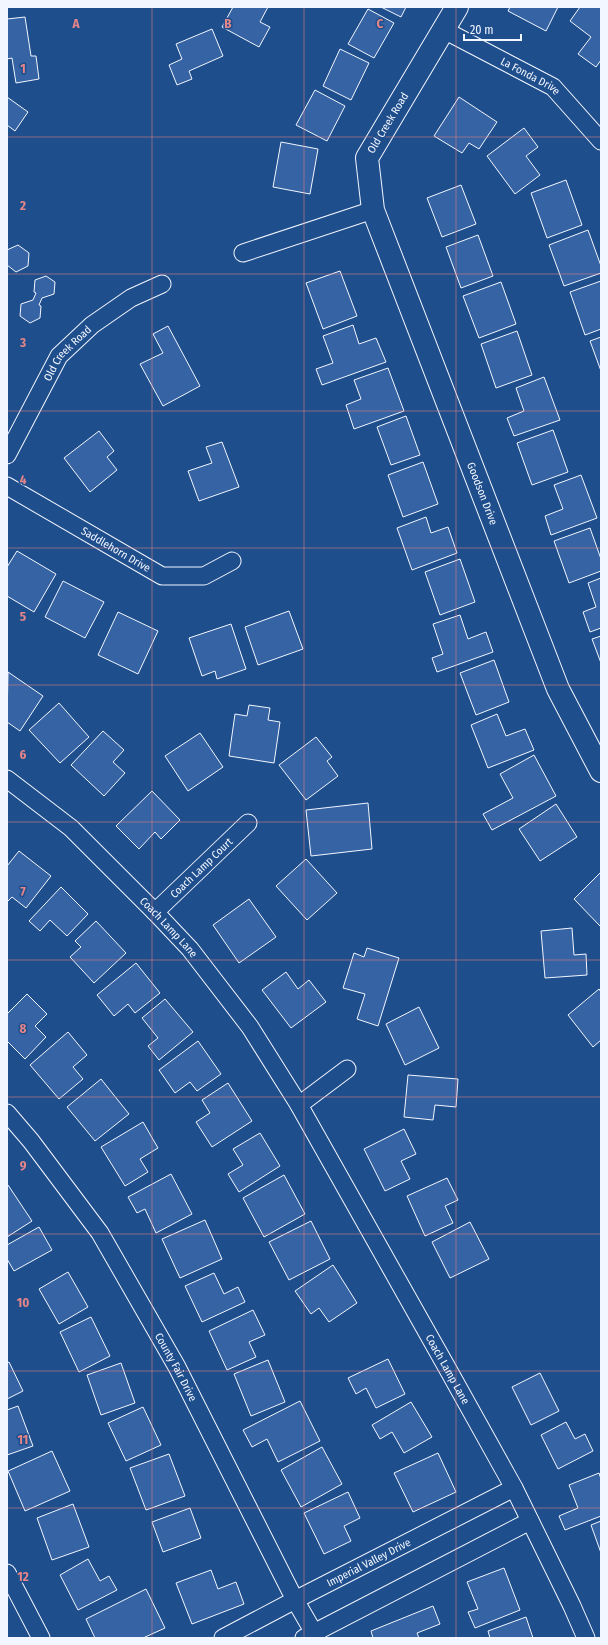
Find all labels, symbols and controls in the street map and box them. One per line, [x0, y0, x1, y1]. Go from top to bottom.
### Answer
text: A [71, 16, 80, 31]
text: B [224, 16, 232, 31]
text: C [377, 16, 384, 31]
scale bar [464, 16, 521, 42]
text: 20 m [470, 23, 494, 37]
street label: La Fonda Drive [499, 54, 563, 97]
text: 1 [20, 61, 26, 76]
street label: Old Creek Road [365, 90, 411, 156]
text: 2 [19, 198, 26, 213]
street label: Old Creek Road [41, 323, 94, 383]
text: 3 [19, 335, 26, 350]
street label: Goodson Drive [465, 460, 500, 527]
text: 4 [20, 472, 27, 487]
street label: Saddlehorn Drive [79, 524, 153, 575]
text: 5 [20, 609, 26, 624]
text: 6 [20, 747, 27, 762]
street label: Coach Lamp Court [167, 835, 235, 900]
text: 7 [20, 884, 26, 899]
street label: Coach Lamp Lane [137, 894, 200, 960]
text: 8 [20, 1021, 27, 1036]
text: 9 [20, 1158, 27, 1173]
text: 10 [17, 1295, 29, 1310]
street label: County Fair Drive [152, 1330, 200, 1403]
street label: Coach Lamp Lane [423, 1332, 473, 1406]
text: 11 [18, 1432, 28, 1447]
street label: Imperial Valley Drive [324, 1536, 413, 1589]
text: 12 [17, 1569, 29, 1584]

